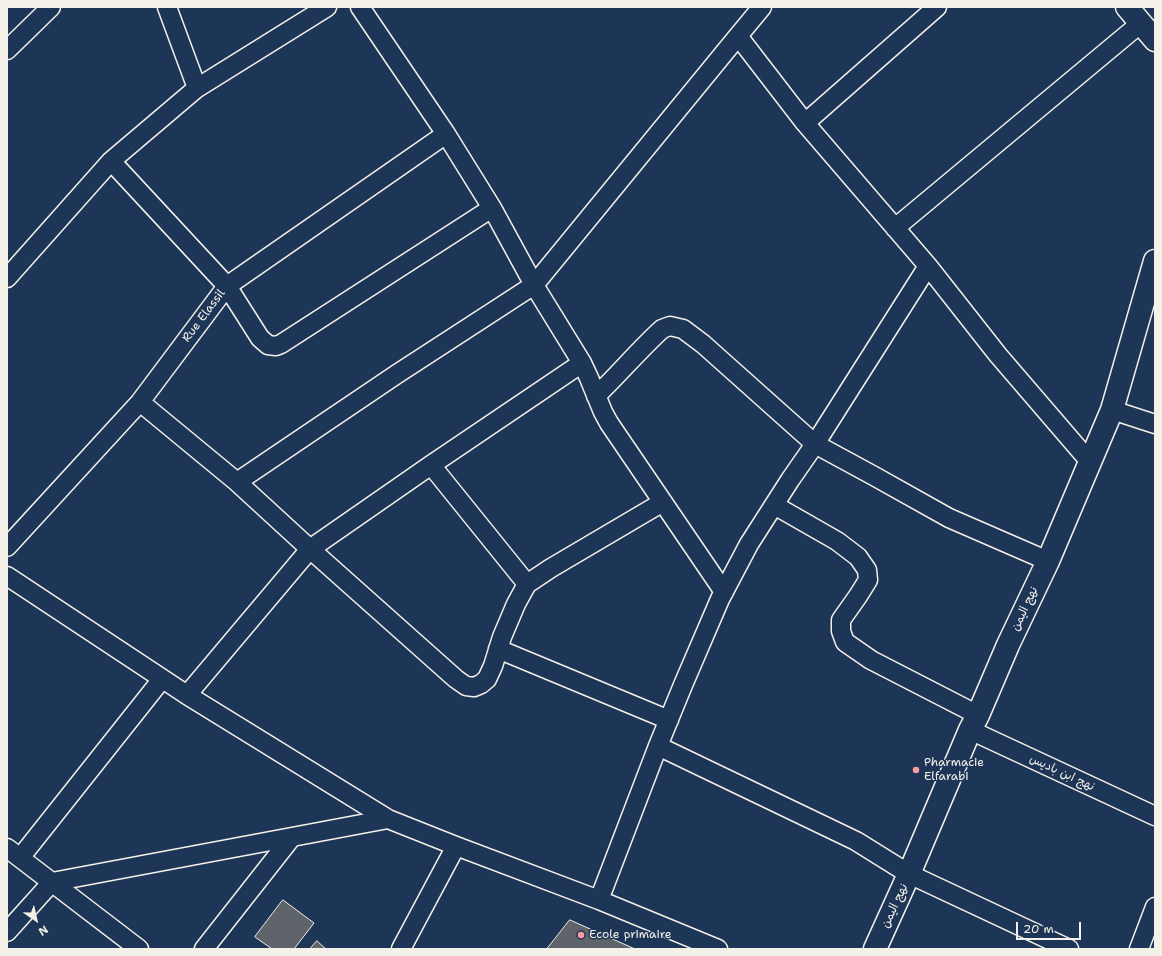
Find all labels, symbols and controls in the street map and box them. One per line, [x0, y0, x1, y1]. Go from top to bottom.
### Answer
street label: Rue Elassil [179, 287, 229, 345]
street label: نهج اليمن [1008, 585, 1042, 633]
street label: نهج ابن باديس [1027, 752, 1097, 794]
place label: Pharmacie Elfarabi [924, 756, 984, 784]
marker: Pharmacie Elfarabi [911, 765, 921, 775]
street label: نهج اليمن [878, 882, 912, 930]
north arrow [16, 900, 56, 940]
scale bar [1018, 914, 1083, 940]
text: 20 m [1023, 921, 1054, 937]
text: N [35, 922, 51, 939]
place label: Ecole primaire [589, 928, 671, 942]
marker: Ecole primaire [576, 930, 586, 940]

